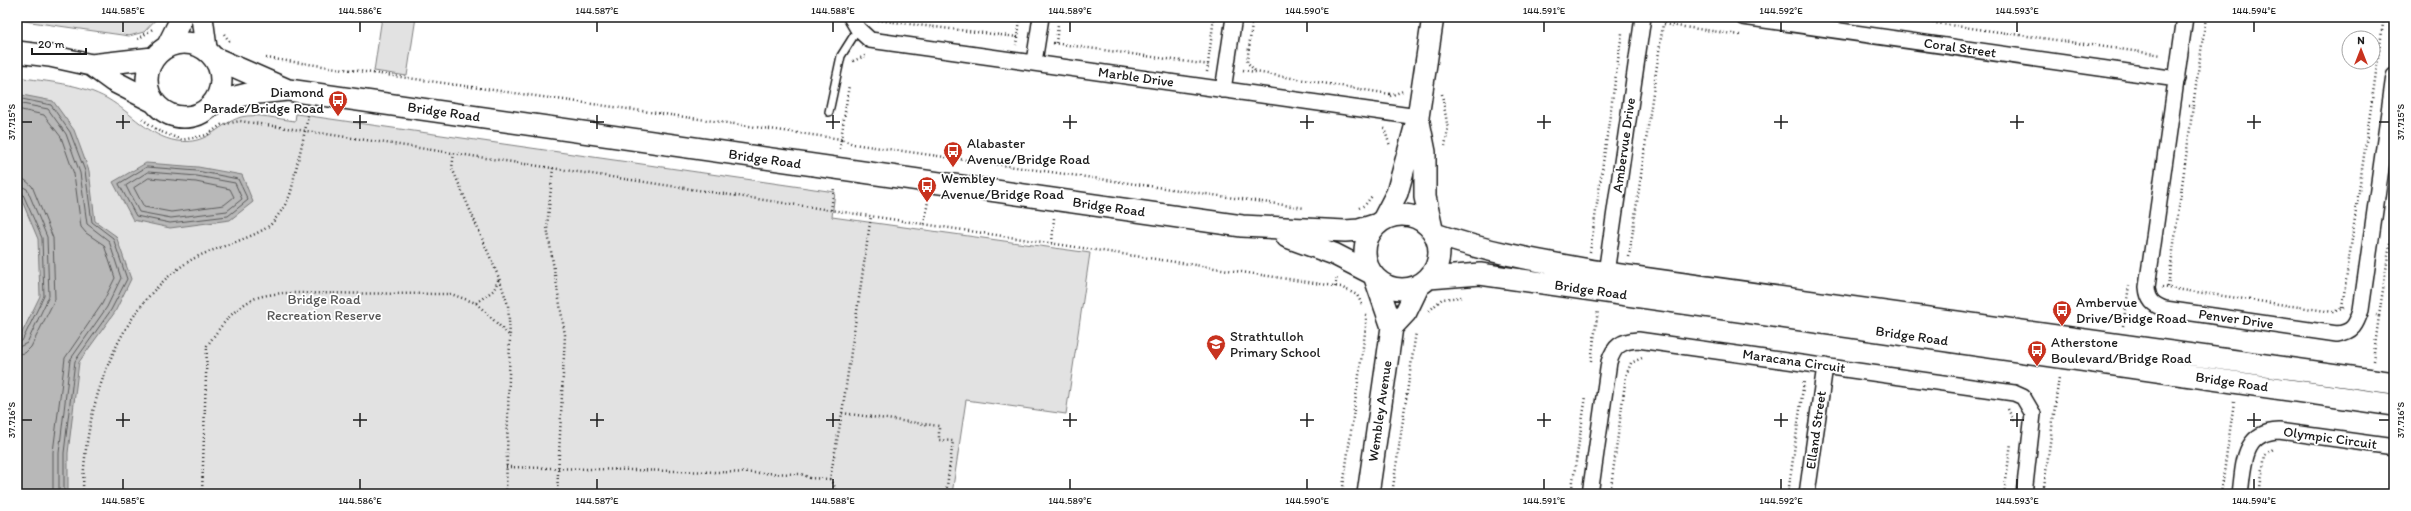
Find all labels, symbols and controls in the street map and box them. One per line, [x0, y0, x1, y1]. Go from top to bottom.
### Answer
text: 144.585°E [101, 4, 145, 17]
text: 144.586°E [338, 4, 382, 17]
text: 144.587°E [575, 4, 619, 17]
text: 144.588°E [811, 4, 855, 17]
text: 144.589°E [1048, 4, 1092, 17]
text: 144.590°E [1285, 4, 1330, 17]
text: 144.591°E [1523, 4, 1566, 17]
text: 144.592°E [1759, 4, 1803, 17]
text: 144.593°E [1995, 4, 2039, 17]
text: 144.594°E [2232, 4, 2277, 17]
scale bar [32, 30, 86, 56]
north arrow [2341, 30, 2381, 70]
street label: Coral Street [1923, 34, 1997, 62]
text: N [2357, 34, 2365, 47]
text: 20 m [38, 37, 65, 51]
street label: Marble Drive [1097, 63, 1175, 91]
place label: Diamond Parade/Bridge Road [203, 84, 324, 117]
bus stop icon: Diamond Parade/Bridge Road [327, 89, 349, 117]
street label: Ambervue Drive [1609, 96, 1639, 193]
street label: Bridge Road [407, 98, 482, 126]
text: 37.715°S [5, 103, 18, 140]
text: 37.715°S [2394, 103, 2407, 140]
place label: Alabaster Avenue/Bridge Road [967, 135, 1090, 168]
bus stop icon: Alabaster Avenue/Bridge Road [942, 140, 964, 168]
street label: Bridge Road [728, 145, 803, 173]
place label: Wembley Avenue/Bridge Road [941, 170, 1064, 203]
bus stop icon: Wembley Avenue/Bridge Road [916, 175, 938, 203]
street label: Bridge Road [1072, 193, 1147, 221]
street label: Bridge Road [1554, 276, 1629, 304]
park label: Bridge Road Recreation Reserve [267, 291, 382, 324]
place label: Ambervue Drive/Bridge Road [2076, 294, 2187, 327]
bus stop icon: Ambervue Drive/Bridge Road [2051, 299, 2073, 327]
street label: Penver Drive [2197, 305, 2275, 333]
street label: Bridge Road [1875, 322, 1950, 350]
place label: Strathtulloh Primary School [1230, 328, 1321, 361]
school or university icon: Strathtulloh Primary School [1205, 333, 1227, 361]
place label: Atherstone Boulevard/Bridge Road [2051, 334, 2192, 367]
bus stop icon: Atherstone Boulevard/Bridge Road [2026, 339, 2048, 367]
street label: Maracana Circuit [1741, 345, 1847, 377]
street label: Wembley Avenue [1364, 359, 1396, 463]
street label: Bridge Road [2195, 368, 2270, 396]
street label: Elland Street [1802, 390, 1830, 470]
text: 37.716°S [5, 401, 18, 438]
text: 37.716°S [2394, 401, 2407, 438]
street label: Olympic Circuit [2282, 423, 2378, 453]
text: 144.585°E [101, 494, 145, 507]
text: 144.586°E [338, 494, 382, 507]
text: 144.587°E [575, 494, 619, 507]
text: 144.588°E [811, 494, 855, 507]
text: 144.589°E [1048, 494, 1092, 507]
text: 144.590°E [1285, 494, 1330, 507]
text: 144.591°E [1523, 494, 1566, 507]
text: 144.592°E [1759, 494, 1803, 507]
text: 144.593°E [1995, 494, 2039, 507]
text: 144.594°E [2232, 494, 2277, 507]

